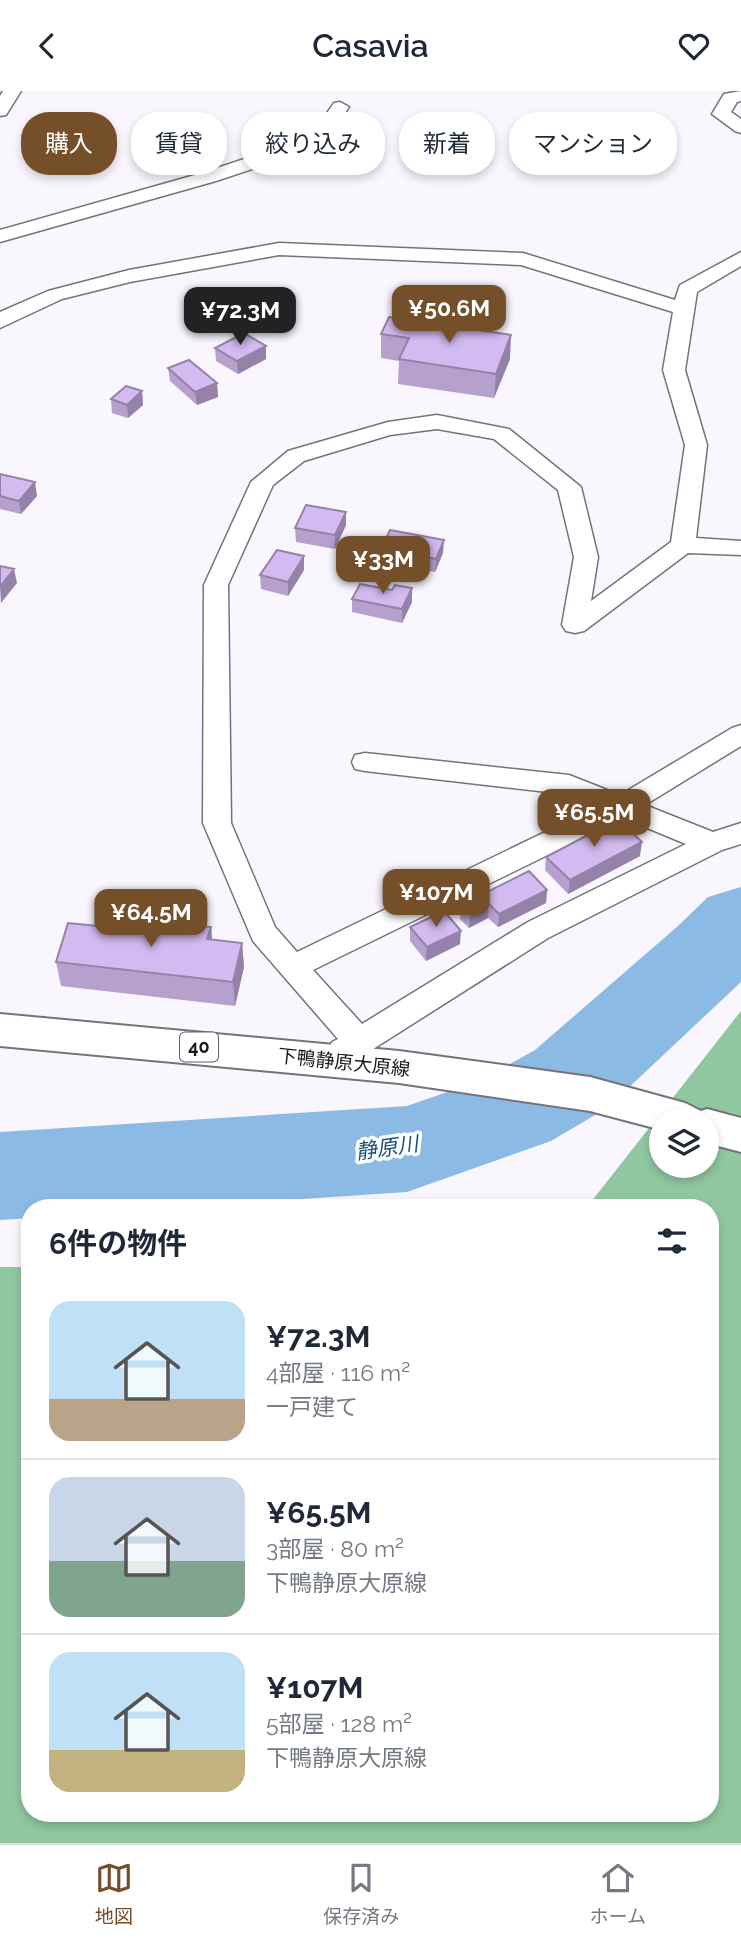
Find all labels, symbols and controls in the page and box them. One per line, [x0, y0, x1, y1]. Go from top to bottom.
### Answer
icon: back [28, 27, 66, 65]
text: Casavia [312, 27, 429, 64]
icon: heart [675, 27, 713, 65]
chip: 購入 [21, 112, 117, 175]
chip: 賃貸 [131, 112, 227, 175]
chip: 絞り込み [241, 112, 385, 175]
chip: 新着 [399, 112, 495, 175]
chip: マンション [509, 112, 677, 175]
pin: ¥50.6M [392, 285, 506, 345]
pin: ¥72.3M [183, 287, 297, 347]
text: ¥50.6M [408, 294, 490, 321]
text: ¥72.3M [200, 296, 280, 323]
pin: ¥33M [342, 537, 424, 596]
text: ¥33M [352, 545, 414, 572]
pin: ¥65.5M [537, 789, 651, 849]
text: ¥65.5M [554, 798, 634, 825]
pin: ¥107M [387, 869, 485, 929]
text: ¥107M [399, 878, 473, 905]
pin: ¥64.5M [94, 889, 208, 949]
text: ¥64.5M [110, 898, 192, 925]
road number: 40 [180, 1033, 218, 1062]
street label: 下鴨静原大原線 [277, 1044, 411, 1080]
map controls [649, 1108, 719, 1178]
button: layers [649, 1108, 719, 1178]
water label: 静原川 [354, 1130, 422, 1164]
icon: filters [653, 1222, 691, 1260]
text: 6件の物件 [49, 1226, 187, 1261]
text: ¥72.3M [266, 1319, 371, 1354]
icon: home [105, 1329, 189, 1413]
text: 4部屋 · 116 m² [266, 1359, 410, 1386]
text: 一戸建て [266, 1393, 358, 1420]
text: ¥65.5M [266, 1495, 372, 1530]
icon: home [105, 1505, 189, 1589]
text: 3部屋 · 80 m² [266, 1535, 404, 1562]
text: 下鴨静原大原線 [266, 1569, 427, 1596]
text: ¥107M [266, 1670, 363, 1705]
icon: home [105, 1680, 189, 1764]
text: 5部屋 · 128 m² [266, 1710, 412, 1737]
text: 下鴨静原大原線 [266, 1744, 427, 1771]
tab: 地図 [95, 1859, 133, 1928]
tab: 保存済み [323, 1859, 399, 1928]
tab: ホーム [589, 1859, 646, 1928]

